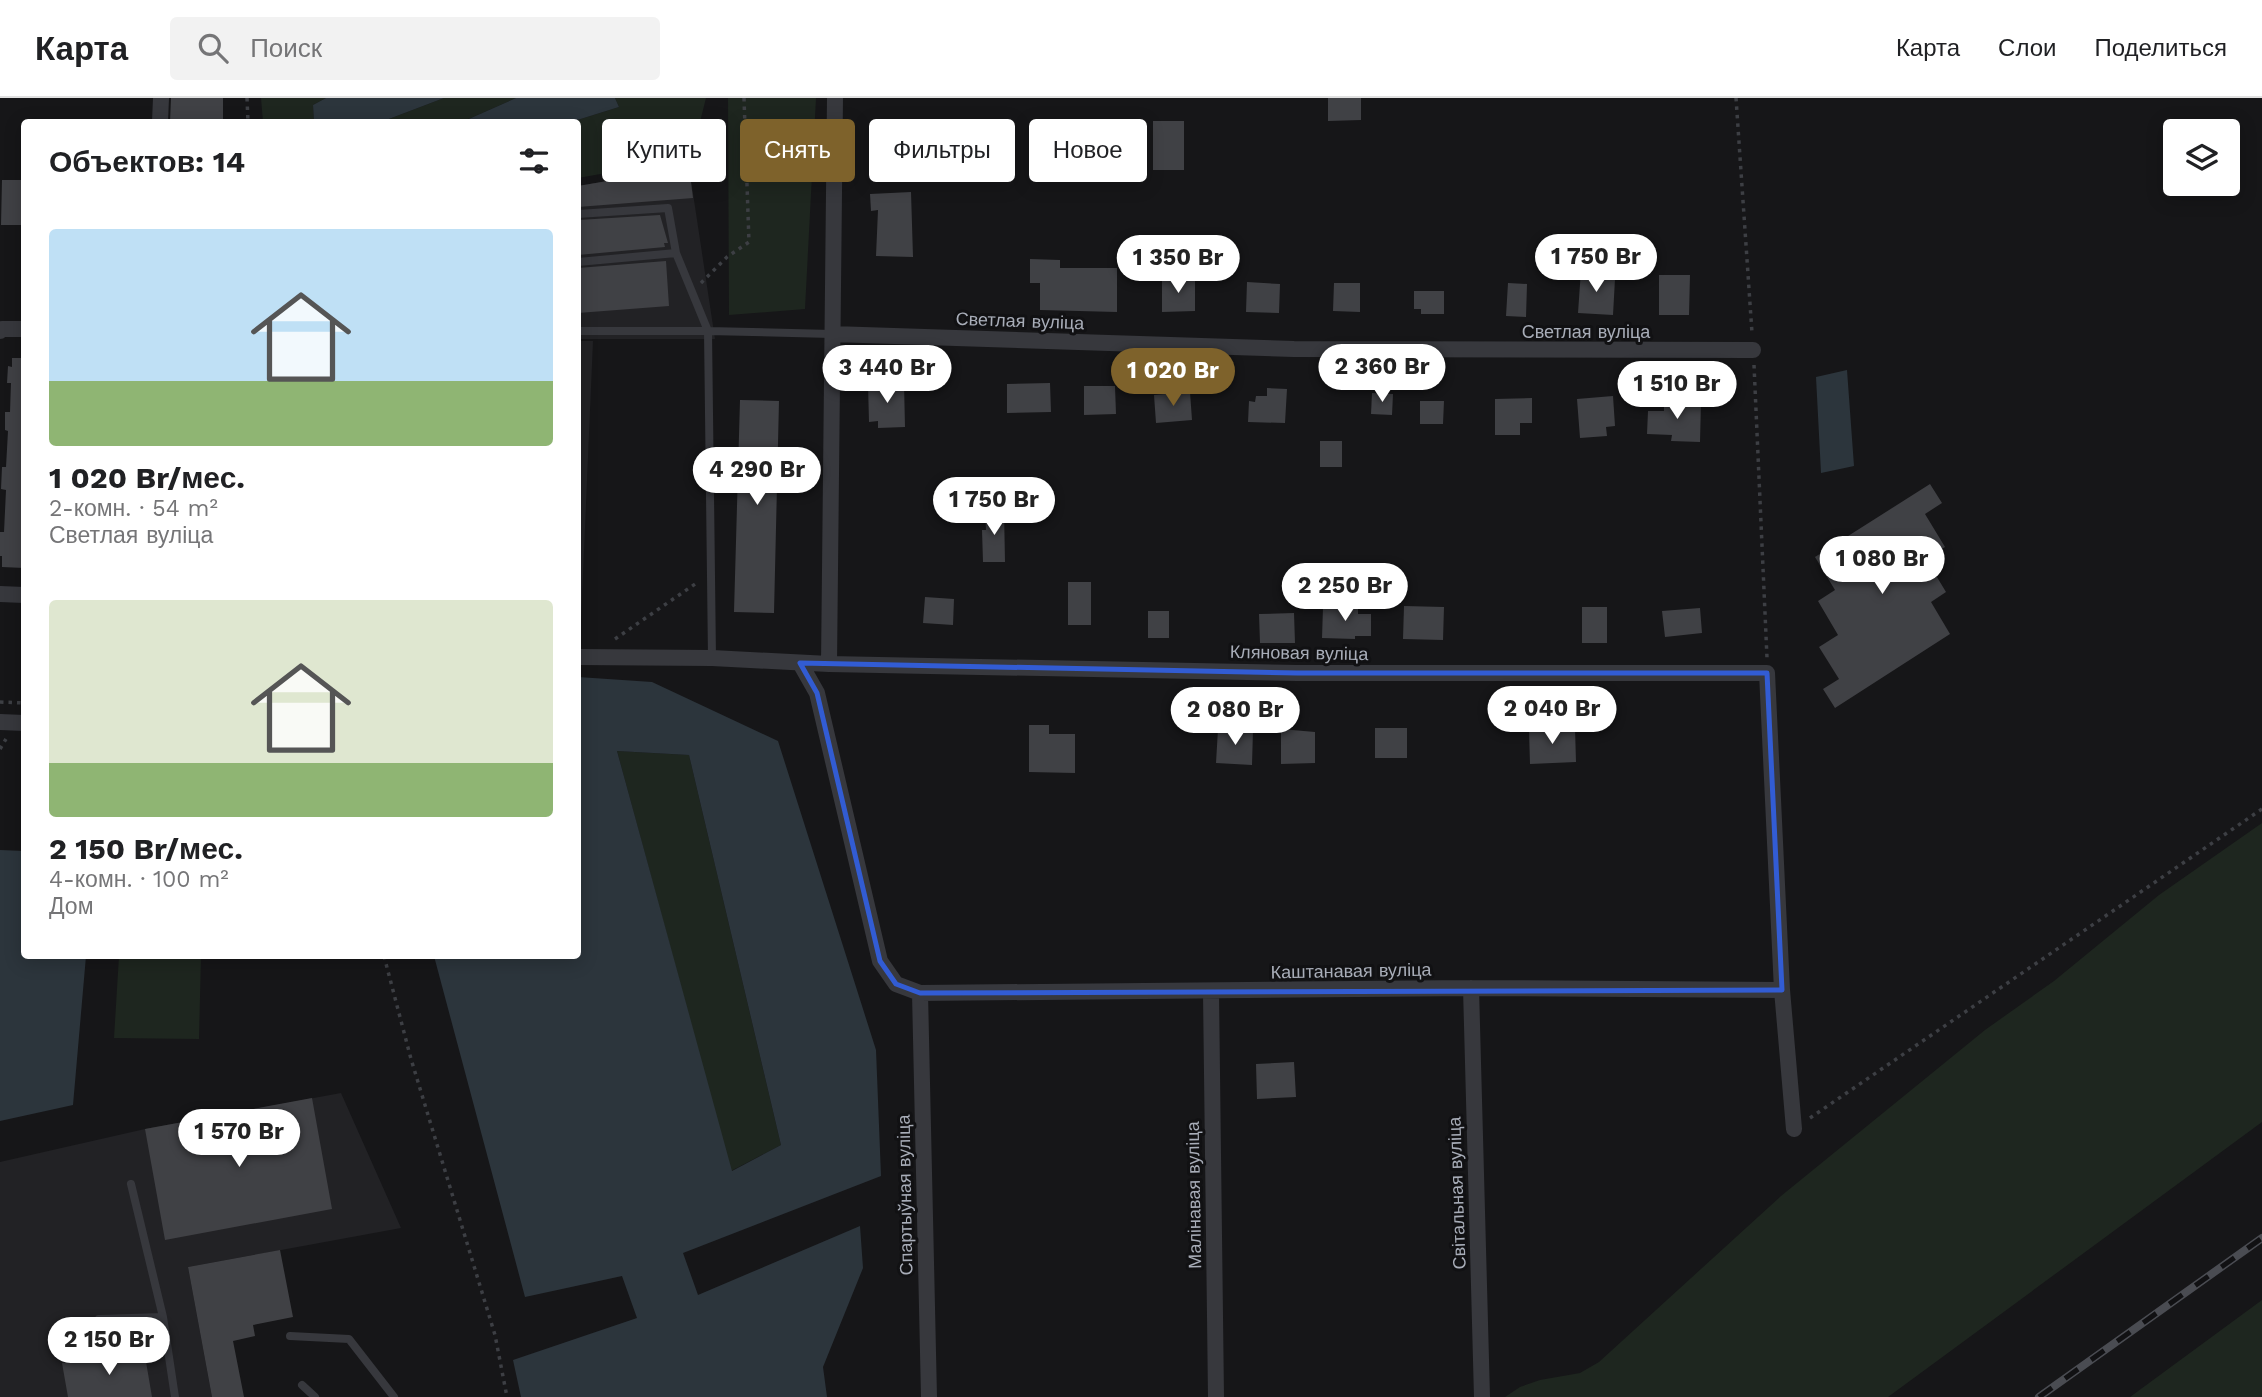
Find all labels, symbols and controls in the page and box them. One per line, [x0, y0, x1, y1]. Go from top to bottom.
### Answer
search box [170, 17, 660, 80]
text: Карта [35, 29, 128, 68]
icon: search [194, 29, 232, 67]
text: Поиск [250, 33, 322, 63]
text: Карта [1896, 34, 1960, 62]
text: Слои [1998, 34, 2056, 62]
text: Поделиться [2094, 34, 2227, 62]
chip: Купить [602, 119, 726, 182]
chip: Снять [740, 119, 855, 182]
chip: Фильтры [869, 119, 1015, 182]
chip: Новое [1029, 119, 1147, 182]
map controls [2163, 119, 2240, 196]
button: layers [2163, 119, 2240, 196]
icon: filters [515, 142, 553, 180]
text: Объектов: 14 [49, 144, 245, 179]
pin: 1 750 Br [1524, 234, 1668, 294]
pin: 1 350 Br [1106, 236, 1250, 295]
text: 1 750 Br [1551, 243, 1641, 270]
text: 1 350 Br [1133, 244, 1223, 271]
icon: home [238, 274, 364, 400]
street label: Светлая вуліца [955, 308, 1086, 333]
street label: Светлая вуліца [1522, 321, 1651, 342]
pin: 2 360 Br [1310, 344, 1454, 404]
pin: 3 440 Br [815, 345, 959, 405]
pin: 1 020 Br [1101, 348, 1245, 408]
text: 2 360 Br [1334, 353, 1430, 380]
text: 3 440 Br [839, 354, 935, 381]
text: 1 020 Br [1127, 357, 1219, 384]
pin: 1 510 Br [1605, 362, 1749, 421]
text: 1 510 Br [1634, 370, 1720, 397]
pin: 4 290 Br [685, 448, 829, 507]
text: 4 290 Br [709, 456, 805, 483]
text: 1 020 Br/мес. [49, 460, 245, 495]
pin: 1 750 Br [922, 478, 1066, 537]
text: 1 750 Br [949, 486, 1039, 513]
text: 2-комн. · 54 m² [49, 495, 218, 522]
text: Светлая вуліца [49, 522, 213, 549]
pin: 1 080 Br [1810, 536, 1954, 596]
text: 1 080 Br [1836, 545, 1928, 572]
pin: 2 250 Br [1273, 564, 1417, 623]
text: 2 250 Br [1298, 572, 1392, 599]
street label: Кляновая вуліца [1230, 641, 1369, 664]
icon: home [238, 645, 364, 771]
pin: 2 040 Br [1480, 686, 1624, 746]
pin: 2 080 Br [1163, 688, 1307, 747]
text: 2 040 Br [1504, 695, 1600, 722]
text: 2 080 Br [1187, 696, 1283, 723]
text: 2 150 Br/мес. [49, 831, 243, 866]
text: 4-комн. · 100 m² [49, 866, 229, 893]
text: Дом [49, 893, 93, 920]
street label: Каштанавая вуліца [1270, 959, 1433, 982]
pin: 1 570 Br [167, 1110, 311, 1169]
street label: Спартыўная вуліца [893, 1113, 916, 1276]
street label: Світальная вуліца [1443, 1115, 1470, 1270]
text: 1 570 Br [194, 1118, 284, 1145]
street label: Малінавая вуліца [1182, 1120, 1205, 1269]
pin: 2 150 Br [37, 1318, 181, 1377]
text: 2 150 Br [64, 1326, 154, 1353]

